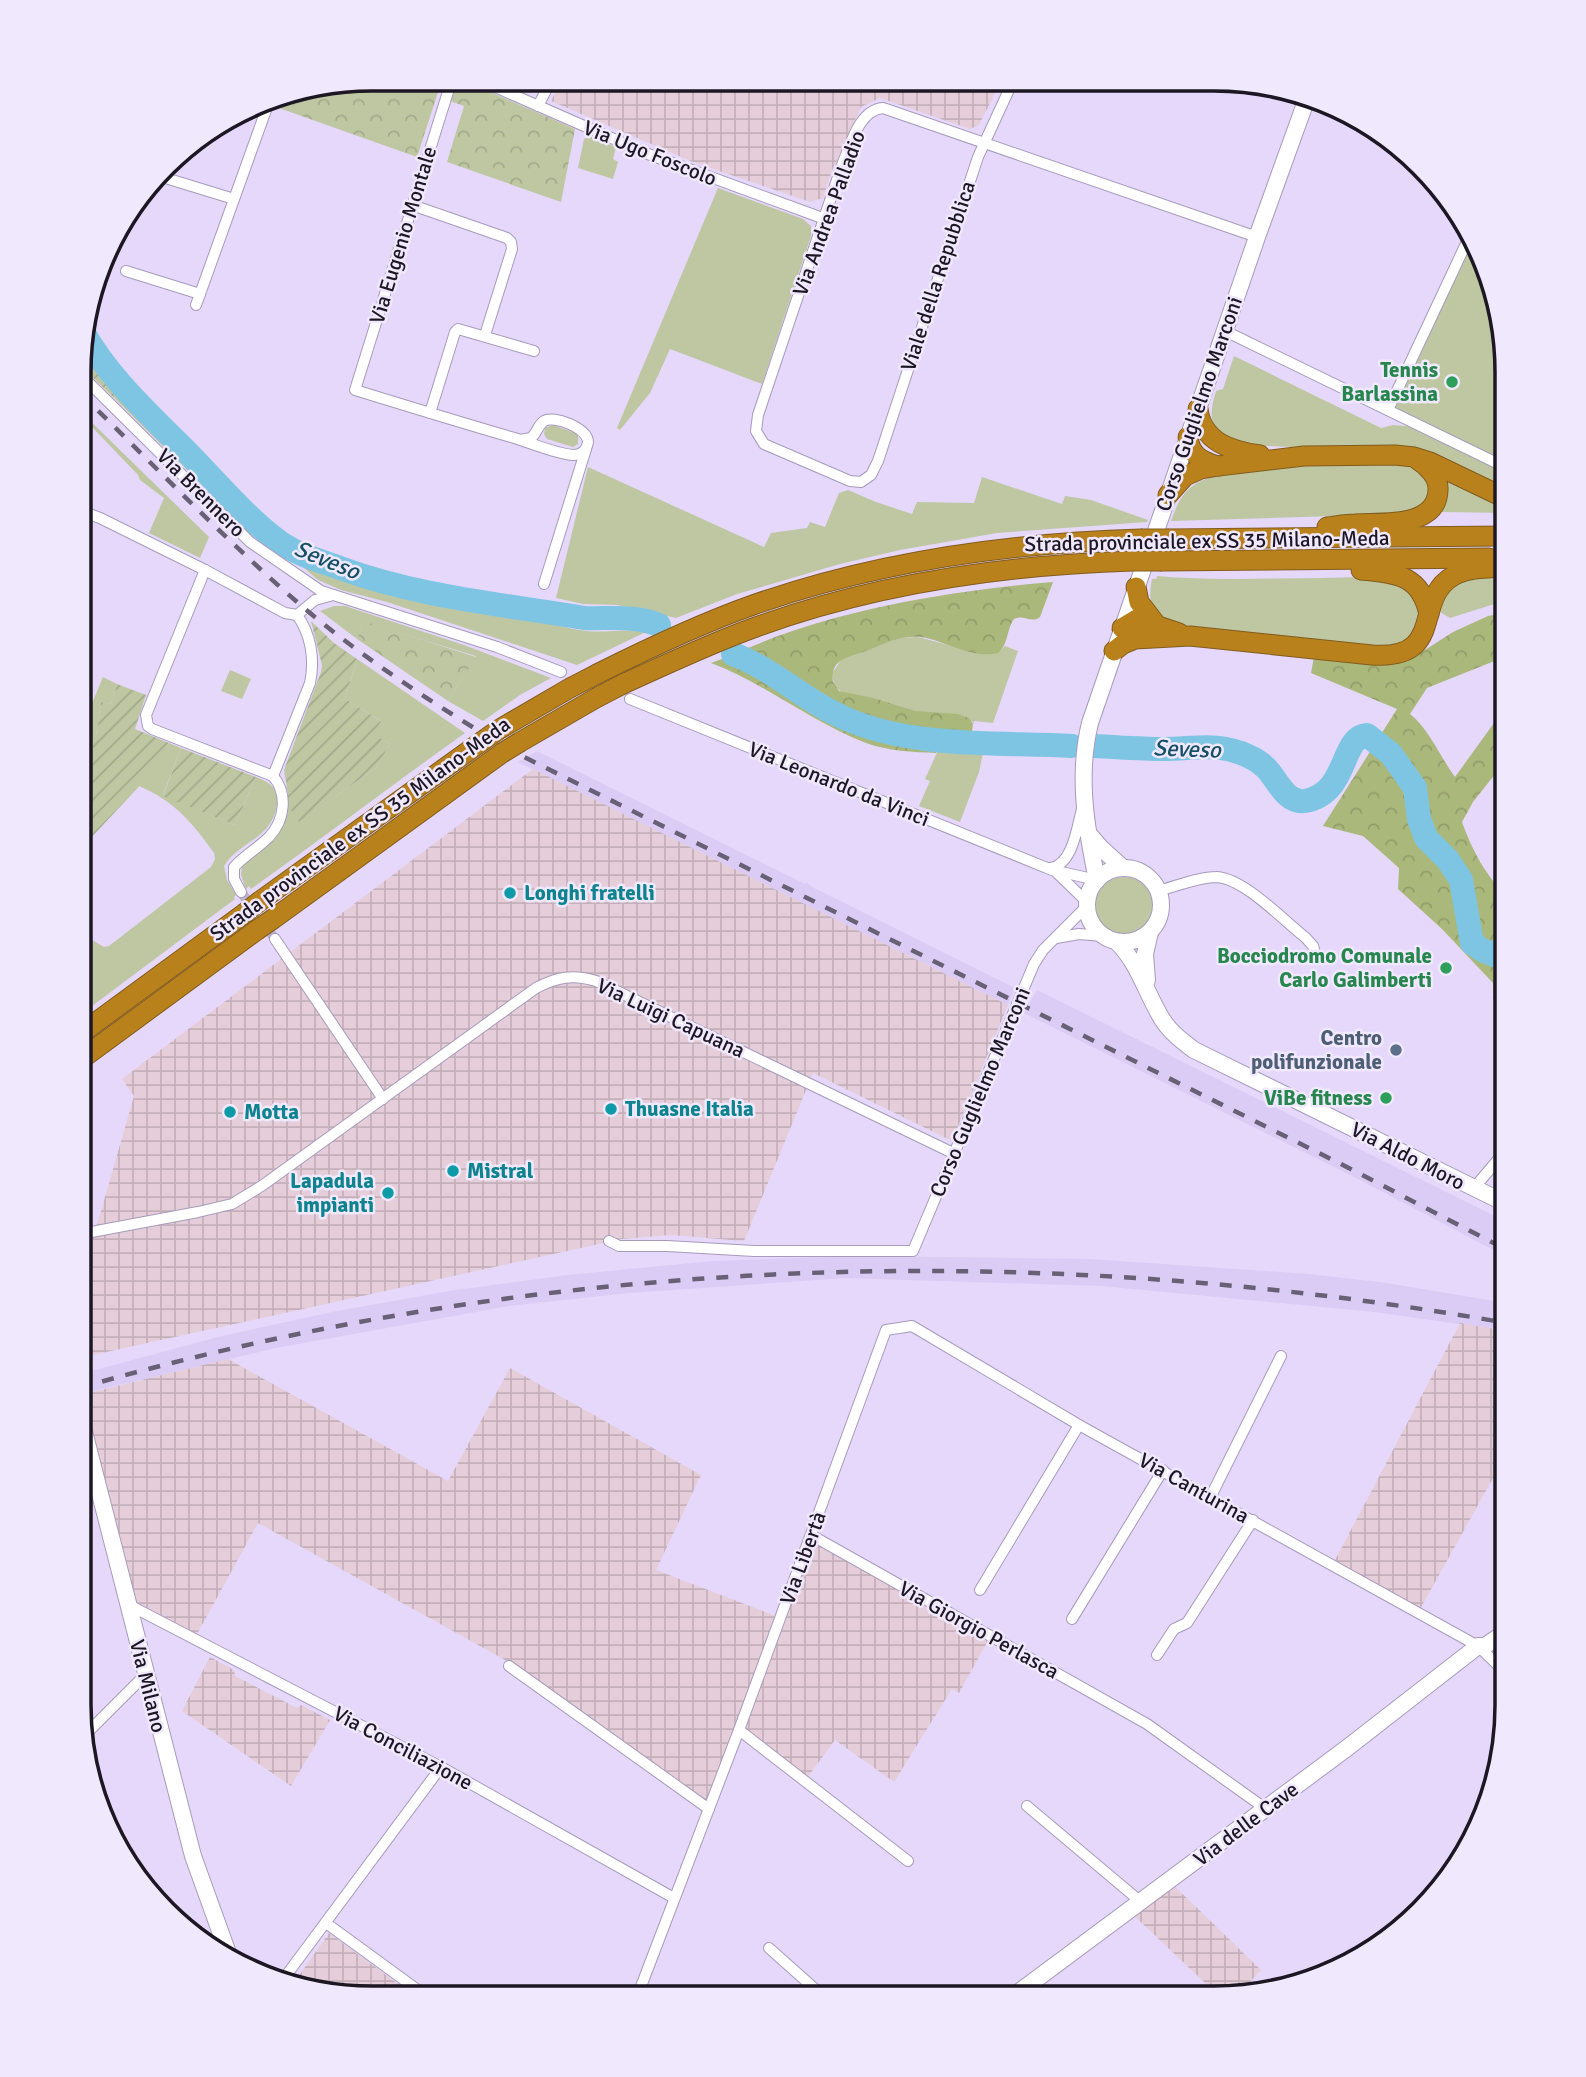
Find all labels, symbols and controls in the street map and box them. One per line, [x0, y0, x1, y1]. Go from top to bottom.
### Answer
street label: Via Ugo Foscolo [579, 114, 721, 192]
street label: Via Andrea Palladio [787, 127, 871, 299]
street label: Via Eugenio Montale [364, 143, 442, 327]
street label: Viale della Repubblica [895, 178, 981, 374]
street label: Corso Guglielmo Marconi [1150, 293, 1248, 515]
place label: Tennis Barlassina [1341, 357, 1438, 407]
marker: Tennis Barlassina [1444, 374, 1460, 390]
street label: Via Brennero [151, 443, 251, 543]
street label: Strada provinciale ex SS 35 Milano-Meda [1024, 525, 1390, 557]
water label: Seveso [290, 534, 365, 587]
street label: Strada provinciale ex SS 35 Milano-Meda [205, 711, 515, 947]
water label: Seveso [1153, 733, 1222, 765]
street label: Via Leonardo da Vinci [745, 736, 933, 832]
place label: Longhi fratelli [524, 880, 655, 906]
marker: Longhi fratelli [502, 885, 518, 901]
place label: Bocciodromo Comunale Carlo Galimberti [1217, 943, 1432, 993]
marker: Bocciodromo Comunale Carlo Galimberti [1438, 960, 1454, 976]
street label: Via Luigi Capuana [593, 972, 749, 1064]
street label: Corso Guglielmo Marconi [924, 983, 1036, 1201]
place label: Centro polifunzionale [1251, 1025, 1382, 1075]
marker: Centro polifunzionale [1388, 1042, 1404, 1058]
place label: ViBe fitness [1264, 1085, 1372, 1111]
marker: ViBe fitness [1378, 1090, 1394, 1106]
place label: Thuasne Italia [625, 1096, 754, 1122]
place label: Motta [244, 1099, 299, 1125]
marker: Thuasne Italia [603, 1101, 619, 1117]
marker: Motta [222, 1104, 238, 1120]
street label: Via Aldo Moro [1347, 1116, 1469, 1196]
place label: Mistral [467, 1158, 534, 1184]
marker: Mistral [445, 1163, 461, 1179]
place label: Lapadula impianti [290, 1168, 374, 1218]
marker: Lapadula impianti [380, 1185, 396, 1201]
street label: Via Canturina [1134, 1447, 1254, 1529]
street label: Via Libertà [774, 1508, 832, 1608]
street label: Via Giorgio Perlasca [894, 1575, 1064, 1685]
street label: Via Milano [124, 1637, 172, 1735]
street label: Via Conciliazione [329, 1700, 477, 1796]
street label: Via delle Cave [1189, 1776, 1303, 1872]

